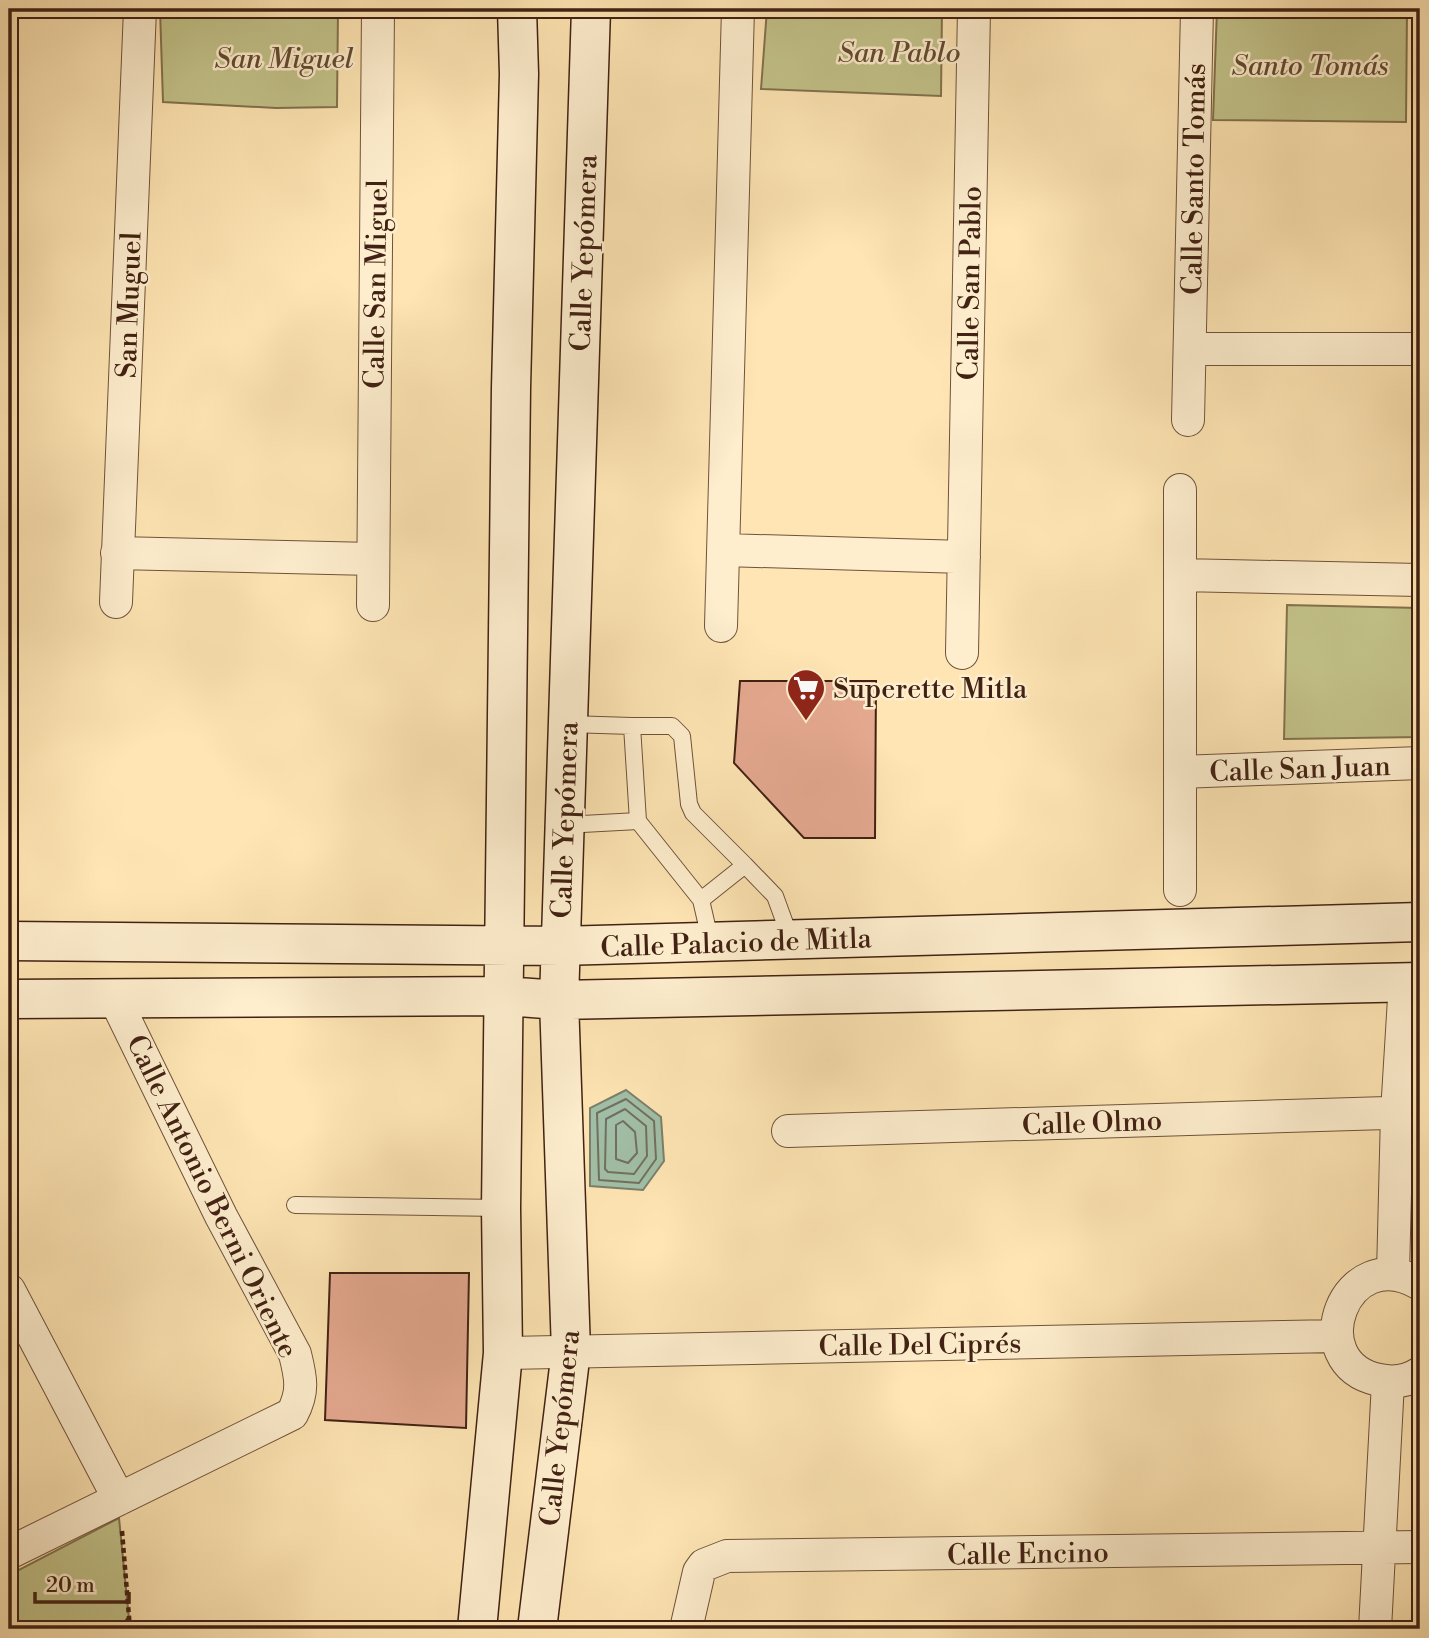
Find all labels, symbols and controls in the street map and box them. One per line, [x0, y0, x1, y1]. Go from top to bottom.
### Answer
park label: San Pablo [838, 36, 960, 71]
park label: San Miguel [214, 42, 354, 77]
park label: Santo Tomás [1232, 49, 1388, 84]
street label: Calle Santo Tomás [1175, 63, 1214, 295]
street label: Calle Yepómera [564, 153, 605, 352]
street label: Calle San Miguel [357, 179, 396, 389]
street label: Calle San Pablo [951, 186, 990, 381]
street label: San Muguel [109, 231, 150, 379]
supermarket icon: Superette Mitla [785, 667, 827, 722]
place label: Superette Mitla [833, 672, 1028, 707]
street label: Calle Yepómera [545, 720, 586, 919]
street label: Calle San Juan [1209, 749, 1392, 790]
street label: Calle Palacio de Mitla [600, 921, 873, 966]
street label: Calle Antonio Berni Oriente [118, 1029, 305, 1364]
street label: Calle Olmo [1021, 1104, 1163, 1143]
street label: Calle Del Ciprés [818, 1326, 1022, 1365]
street label: Calle Yepómera [533, 1327, 588, 1528]
street label: Calle Encino [947, 1536, 1109, 1573]
scale bar [35, 1561, 130, 1605]
text: 20 m [46, 1573, 95, 1599]

